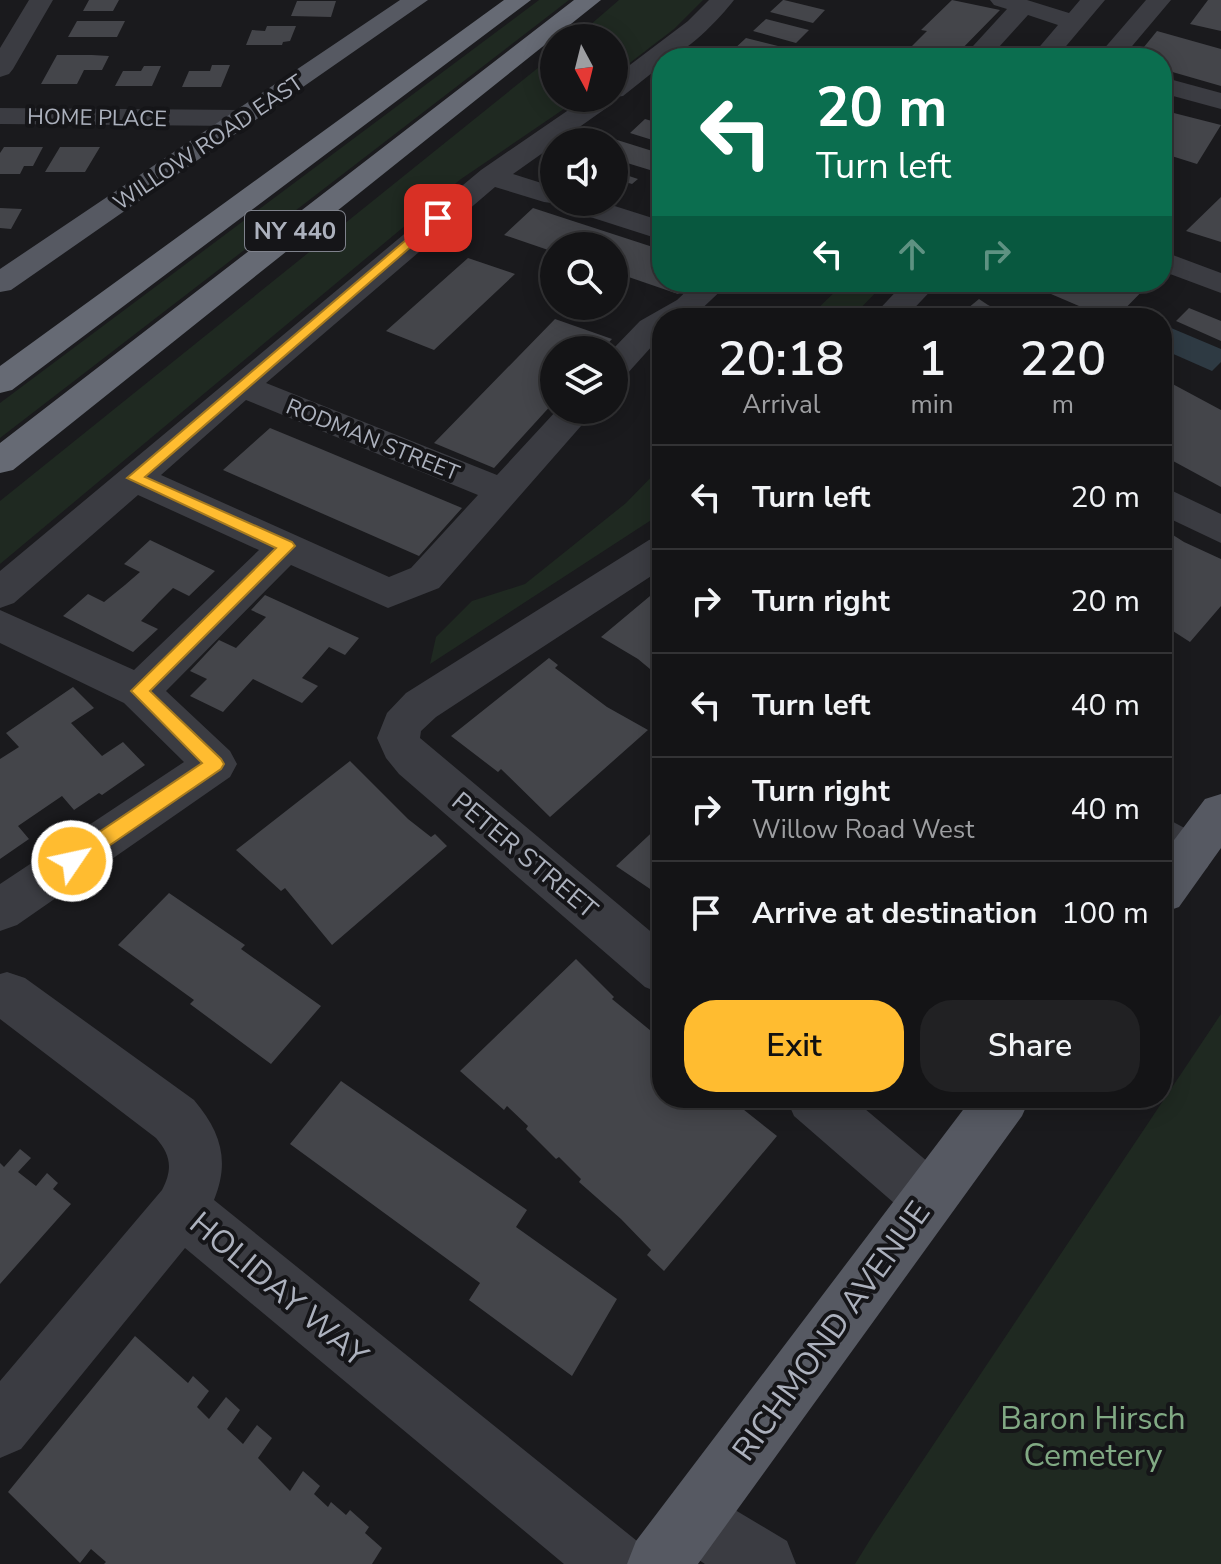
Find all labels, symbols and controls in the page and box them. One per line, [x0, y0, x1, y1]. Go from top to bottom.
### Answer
north arrow [540, 24, 628, 112]
map controls [540, 24, 628, 424]
street label: WILLOW ROAD EAST [108, 68, 310, 218]
text: 20 m [816, 69, 947, 146]
icon: left [684, 80, 788, 184]
street label: HOME PLACE [27, 102, 167, 134]
button: sound [540, 128, 628, 216]
text: Turn left [816, 142, 951, 191]
pin [404, 184, 472, 252]
icon: arrive [416, 196, 460, 240]
road number: NY 440 [245, 211, 345, 251]
button: search [540, 232, 628, 320]
icon: left [806, 232, 850, 276]
icon: ahead [890, 232, 934, 276]
icon: right [974, 232, 1018, 276]
text: 20:18 [718, 326, 845, 392]
text: 1 [918, 326, 946, 392]
text: 220 [1020, 326, 1106, 392]
button: layers [540, 336, 628, 424]
text: Arrival [742, 387, 820, 422]
text: min [911, 387, 954, 422]
text: m [1052, 387, 1074, 422]
street label: RODMAN STREET [282, 391, 464, 489]
icon: left [684, 475, 728, 519]
text: Turn left [752, 477, 870, 518]
text: 20 m [1071, 477, 1140, 518]
icon: right [684, 579, 728, 623]
text: Turn right [752, 581, 890, 622]
text: 20 m [1071, 581, 1140, 622]
icon: left [684, 683, 728, 727]
text: Turn left [752, 685, 870, 726]
text: 40 m [1071, 685, 1140, 726]
text: Turn right [752, 771, 890, 812]
street label: PETER STREET [444, 784, 605, 927]
icon: right [684, 787, 728, 831]
text: 40 m [1071, 789, 1140, 830]
text: Willow Road West [752, 812, 974, 847]
position arrow [30, 819, 114, 903]
icon: arrive [684, 891, 728, 935]
text: Arrive at destination [752, 893, 1037, 934]
text: 100 m [1061, 893, 1149, 934]
button: Exit [684, 1000, 904, 1092]
button: Share [920, 1000, 1140, 1092]
street label: RICHMOND AVENUE [723, 1193, 940, 1470]
street label: HOLIDAY WAY [181, 1202, 378, 1377]
park label: Baron Hirsch Cemetery [1000, 1397, 1186, 1477]

